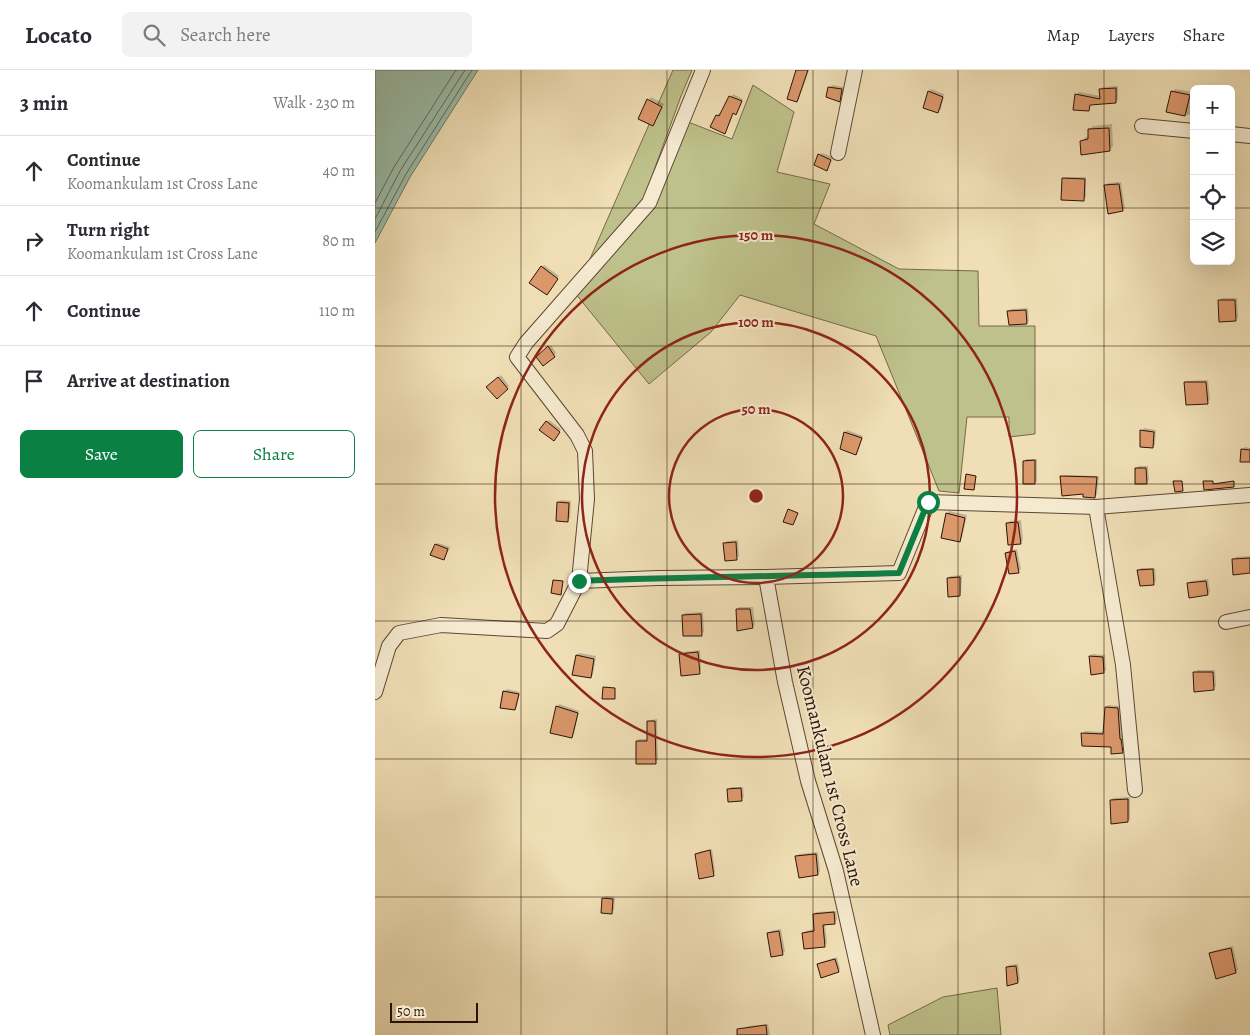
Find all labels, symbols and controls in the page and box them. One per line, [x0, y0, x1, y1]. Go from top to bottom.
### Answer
search box [122, 12, 472, 57]
text: Locato [25, 19, 92, 51]
icon: search [140, 21, 168, 49]
text: Search here [180, 22, 271, 48]
text: Map [1047, 23, 1080, 47]
text: Layers [1108, 23, 1155, 47]
text: Share [1183, 23, 1225, 47]
map controls [1190, 85, 1235, 265]
button: + [1190, 85, 1235, 130]
text: 3 min [20, 89, 68, 117]
text: Walk · 230 m [273, 92, 355, 114]
button: − [1190, 130, 1235, 175]
text: Continue [67, 147, 141, 173]
icon: ahead [20, 157, 48, 185]
text: 40 m [323, 160, 355, 182]
text: Koomankulam 1st Cross Lane [67, 173, 258, 195]
button: locate [1190, 175, 1235, 220]
text: Turn right [67, 217, 149, 243]
button: layers [1190, 220, 1235, 265]
text: 150 m [739, 225, 774, 245]
icon: right [20, 227, 48, 255]
text: 80 m [322, 230, 355, 252]
text: Koomankulam 1st Cross Lane [67, 243, 258, 265]
icon: ahead [20, 297, 48, 325]
text: Continue [67, 298, 141, 324]
text: 110 m [319, 300, 355, 322]
text: 100 m [738, 312, 774, 332]
icon: arrive [20, 367, 48, 395]
text: Arrive at destination [67, 368, 230, 394]
text: 50 m [741, 399, 771, 419]
button: Save [20, 430, 183, 478]
button: Share [193, 430, 355, 478]
centre of rings [747, 487, 765, 505]
route start [917, 491, 940, 514]
route end [568, 570, 591, 593]
street label: Koomankulam 1st Cross Lane [790, 663, 870, 889]
scale bar [390, 1000, 477, 1023]
text: 50 m [397, 1002, 425, 1021]

